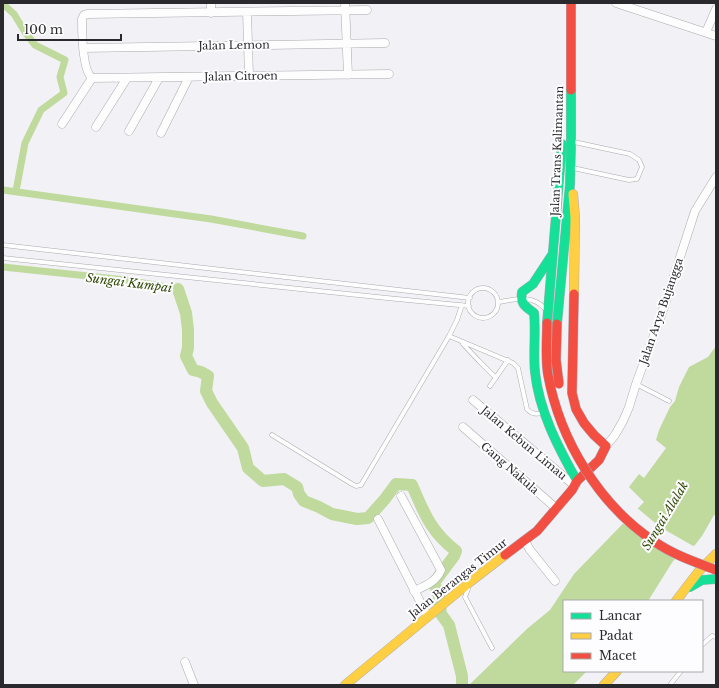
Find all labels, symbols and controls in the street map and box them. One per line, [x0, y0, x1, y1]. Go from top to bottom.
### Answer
scale bar [18, 16, 121, 42]
text: 100 m [24, 22, 63, 37]
street label: Jalan Lemon [196, 37, 270, 53]
street label: Jalan Citroen [202, 68, 278, 84]
street label: Jalan Trans Kalimantan [548, 85, 566, 218]
street label: Jalan Arya Bujangga [636, 255, 686, 368]
water label: Sungai Kumpai [85, 270, 174, 295]
street label: Jalan Kebun Limau [477, 402, 570, 483]
street label: Gang Nakula [478, 439, 543, 498]
water label: Sungai Alalak [638, 479, 691, 553]
street label: Jalan Berangas Timur [404, 535, 511, 622]
legend [563, 600, 703, 672]
text: Lancar [599, 608, 642, 623]
text: Padat [599, 628, 633, 643]
text: Macet [599, 648, 637, 663]

